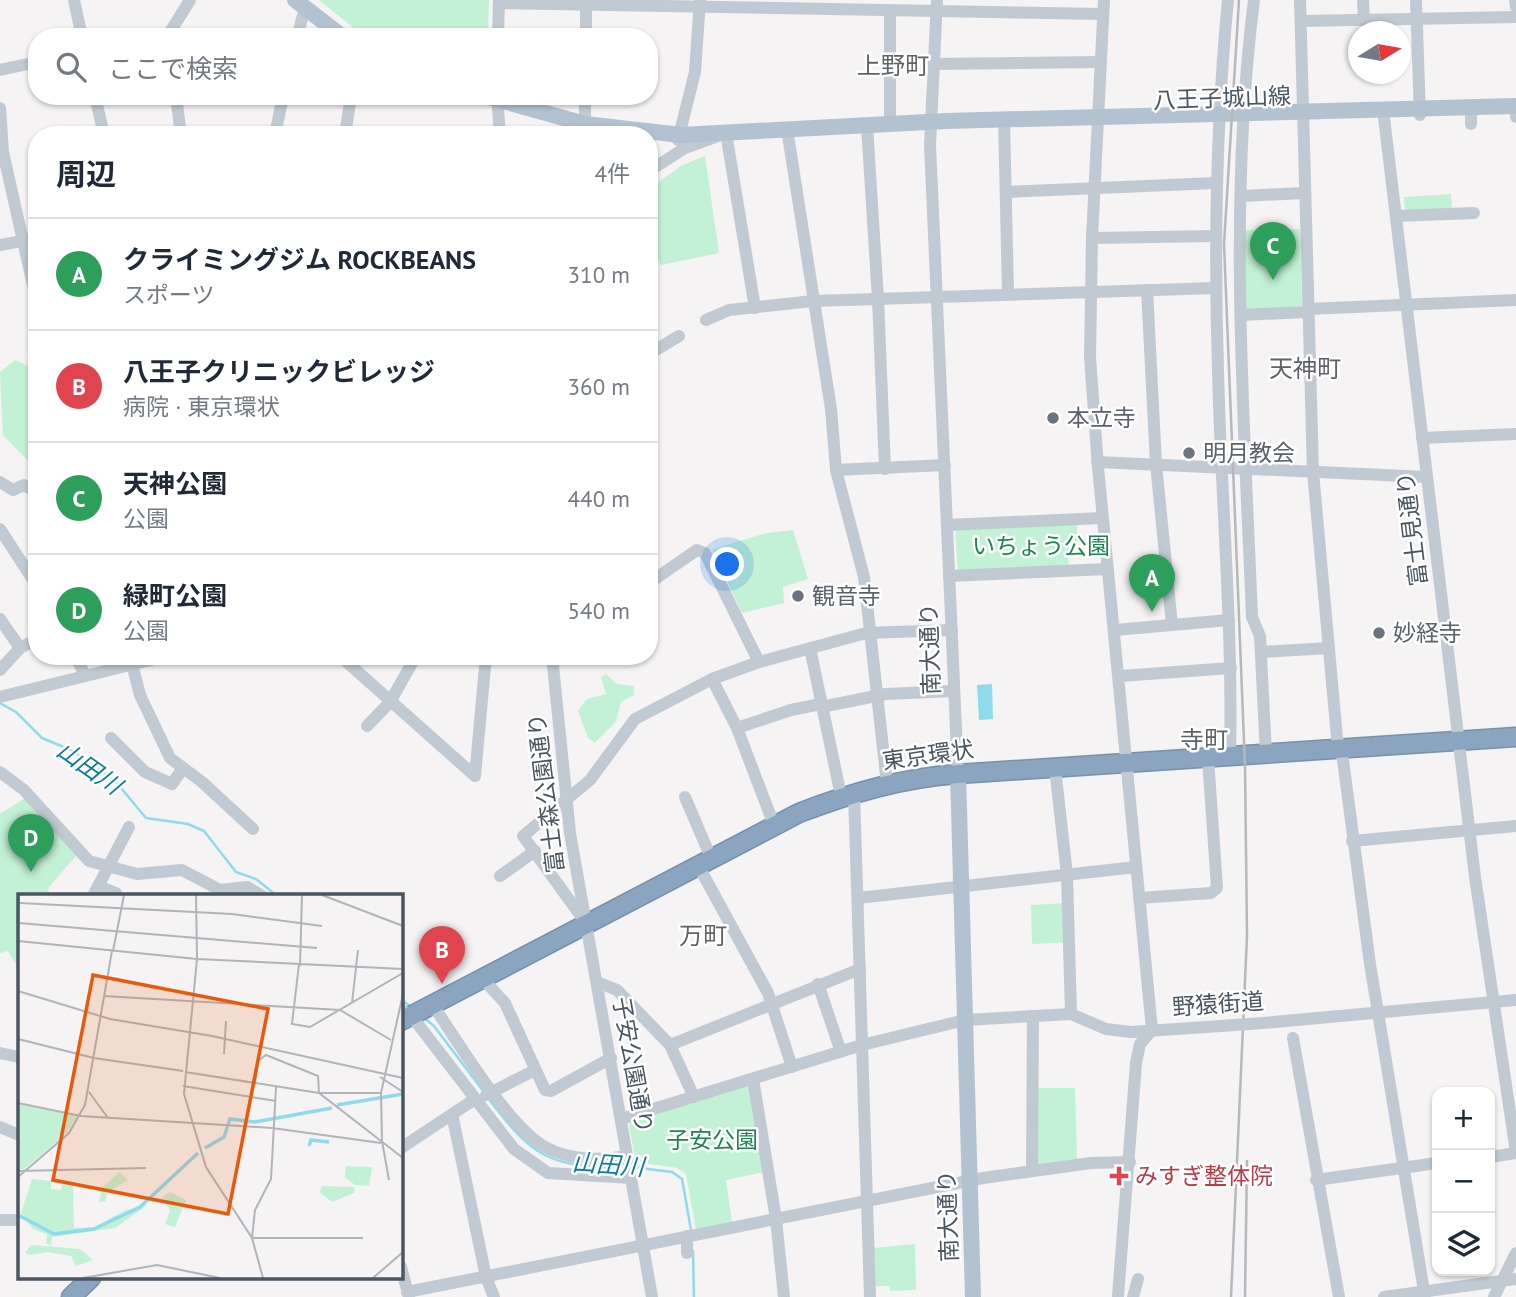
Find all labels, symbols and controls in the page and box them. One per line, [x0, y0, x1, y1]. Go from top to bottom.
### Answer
north arrow [1348, 21, 1411, 84]
search box [28, 28, 658, 105]
icon: search [52, 48, 90, 86]
district label: 上野町 [857, 50, 929, 81]
text: ここで検索 [108, 52, 238, 85]
street label: 八王子城山線 [1153, 81, 1291, 114]
text: 周辺 [56, 154, 116, 193]
text: 4件 [594, 159, 630, 188]
pin: C [1250, 222, 1296, 280]
text: クライミングジム ROCKBEANS [123, 243, 476, 276]
text: A [72, 260, 86, 289]
text: 310 m [568, 260, 630, 289]
text: スポーツ [123, 280, 215, 309]
district label: 天神町 [1269, 353, 1341, 384]
text: 八王子クリニックビレッジ [123, 355, 435, 388]
text: B [72, 372, 86, 401]
text: 360 m [568, 372, 630, 401]
text: 病院 · 東京環状 [123, 392, 279, 421]
place label: 本立寺 [1067, 403, 1136, 432]
marker: 本立寺 [1045, 410, 1061, 426]
place label: 明月教会 [1203, 438, 1295, 467]
marker: 明月教会 [1181, 445, 1197, 461]
text: 天神公園 [123, 467, 227, 500]
street label: 富士見通り [1390, 470, 1433, 588]
text: C [73, 484, 85, 513]
text: 440 m [568, 484, 630, 513]
text: 公園 [123, 504, 169, 533]
park label: いちょう公園 [972, 531, 1110, 560]
your location [710, 547, 744, 581]
pin: A [1129, 554, 1175, 612]
text: 緑町公園 [123, 579, 227, 612]
place label: 観音寺 [812, 581, 881, 610]
marker: 観音寺 [790, 588, 806, 604]
text: D [72, 596, 86, 625]
text: 540 m [568, 596, 630, 625]
street label: 南大通り [913, 603, 946, 695]
text: 公園 [123, 616, 169, 645]
place label: 妙経寺 [1393, 618, 1462, 647]
marker: 妙経寺 [1371, 625, 1387, 641]
street label: 富士森公園通り [521, 711, 570, 875]
district label: 寺町 [1180, 724, 1228, 755]
water label: 山田川 [51, 734, 130, 803]
street label: 東京環状 [880, 734, 976, 775]
pin: D [8, 814, 54, 872]
inset map [18, 894, 402, 1280]
district label: 万町 [679, 920, 727, 951]
pin: B [419, 926, 465, 984]
street label: 野猿街道 [1171, 986, 1265, 1021]
street label: 子安公園通り [607, 994, 660, 1135]
map controls [1432, 1087, 1495, 1276]
button: + [1432, 1087, 1495, 1150]
park label: 子安公園 [666, 1125, 758, 1154]
water label: 山田川 [571, 1147, 648, 1183]
button: − [1432, 1150, 1495, 1213]
place label: みすぎ整体院 [1135, 1161, 1273, 1190]
marker: みすぎ整体院 [1109, 1166, 1129, 1186]
street label: 南大通り [931, 1170, 964, 1262]
button: layers [1432, 1213, 1495, 1276]

